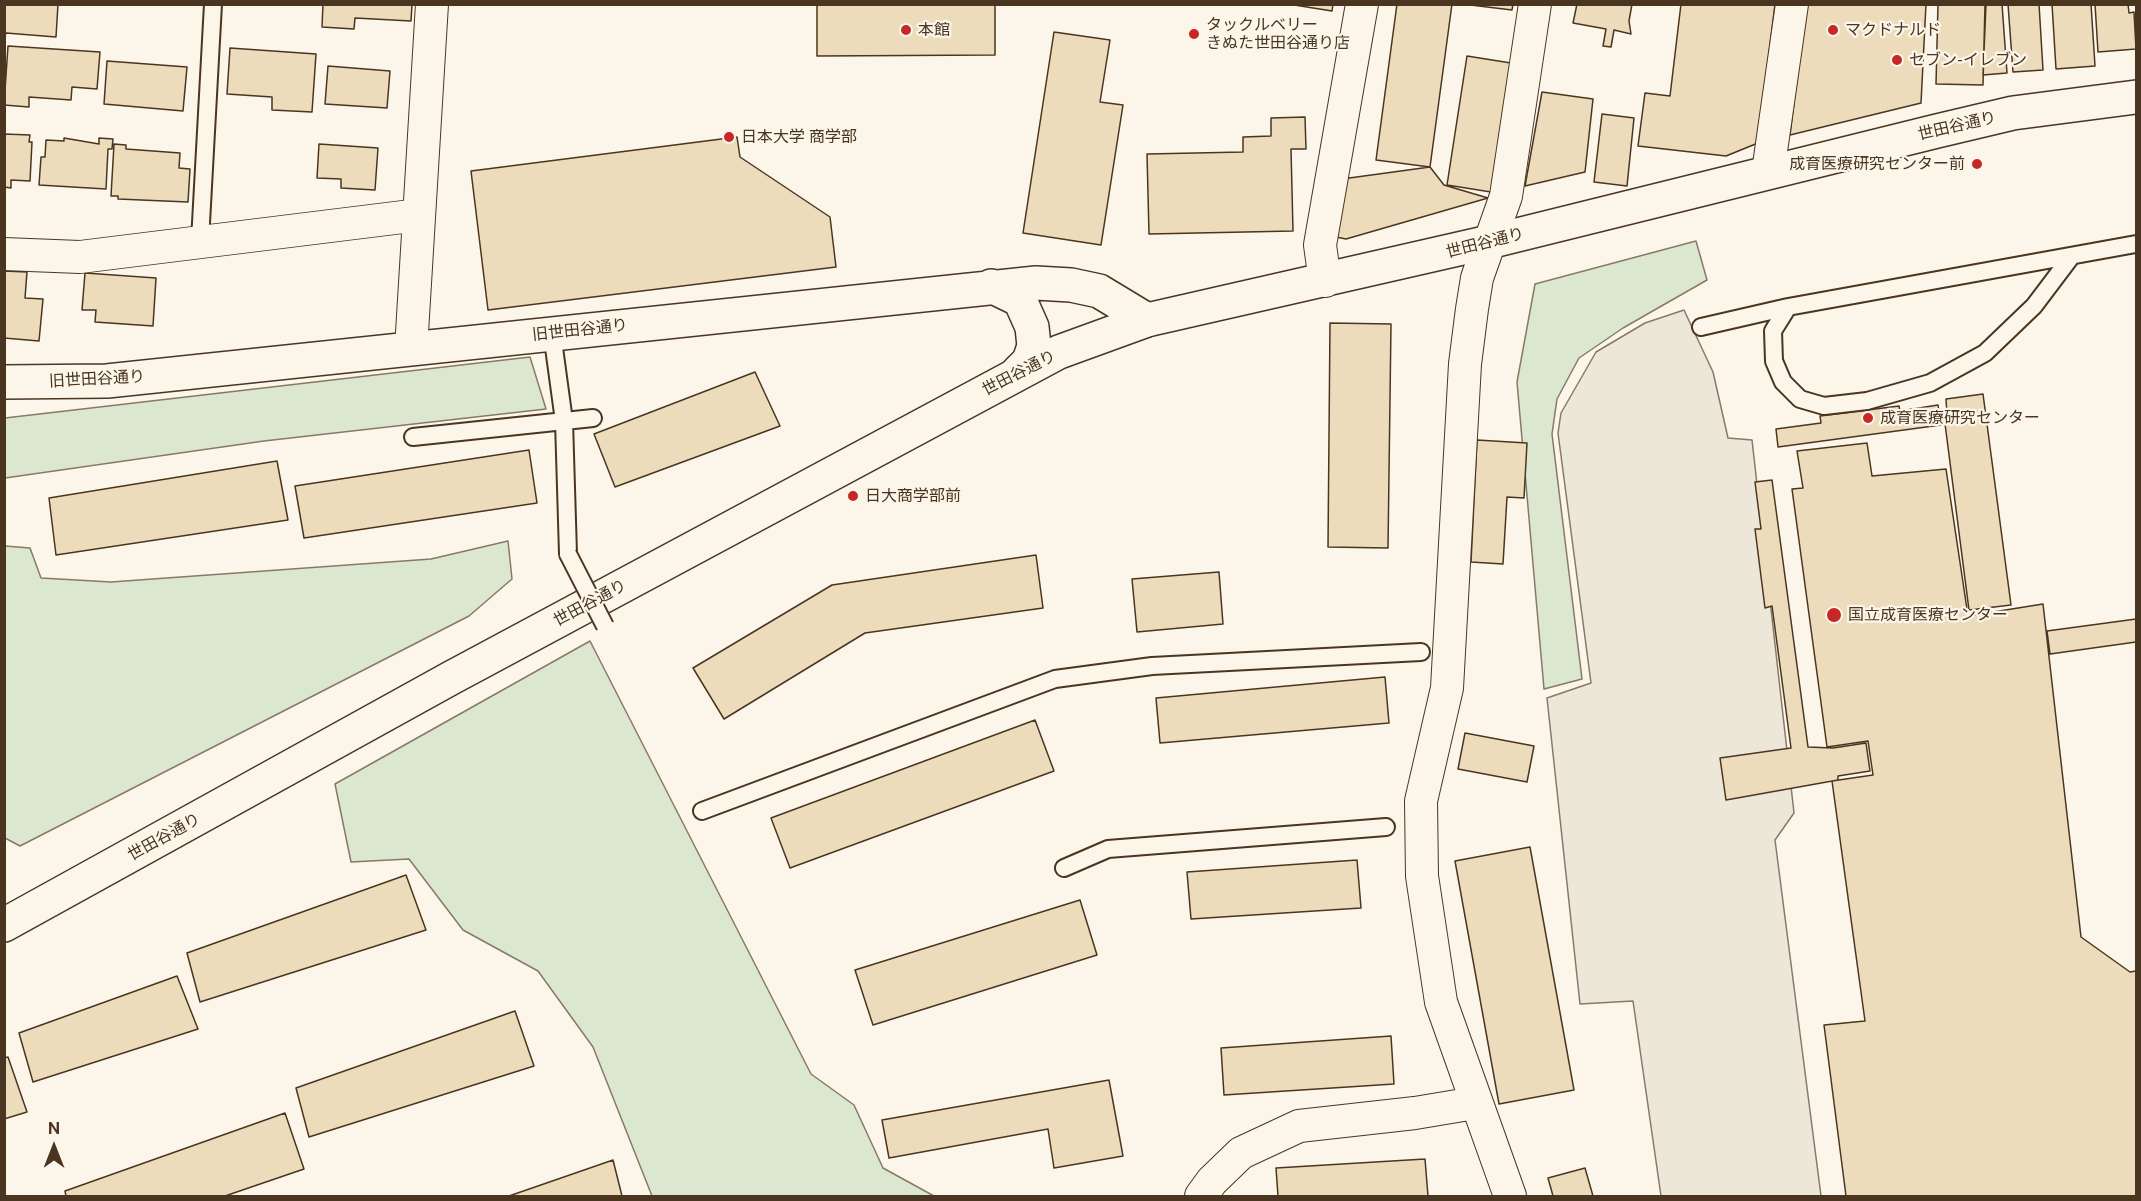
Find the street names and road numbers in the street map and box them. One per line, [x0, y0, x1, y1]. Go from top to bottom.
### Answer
street label: 世田谷通り [1916, 108, 1998, 144]
street label: 世田谷通り [1444, 224, 1526, 262]
street label: 旧世田谷通り [531, 315, 629, 345]
street label: 世田谷通り [979, 346, 1059, 400]
street label: 旧世田谷通り [49, 367, 145, 391]
street label: 世田谷通り [550, 576, 630, 630]
street label: 世田谷通り [124, 809, 204, 865]

